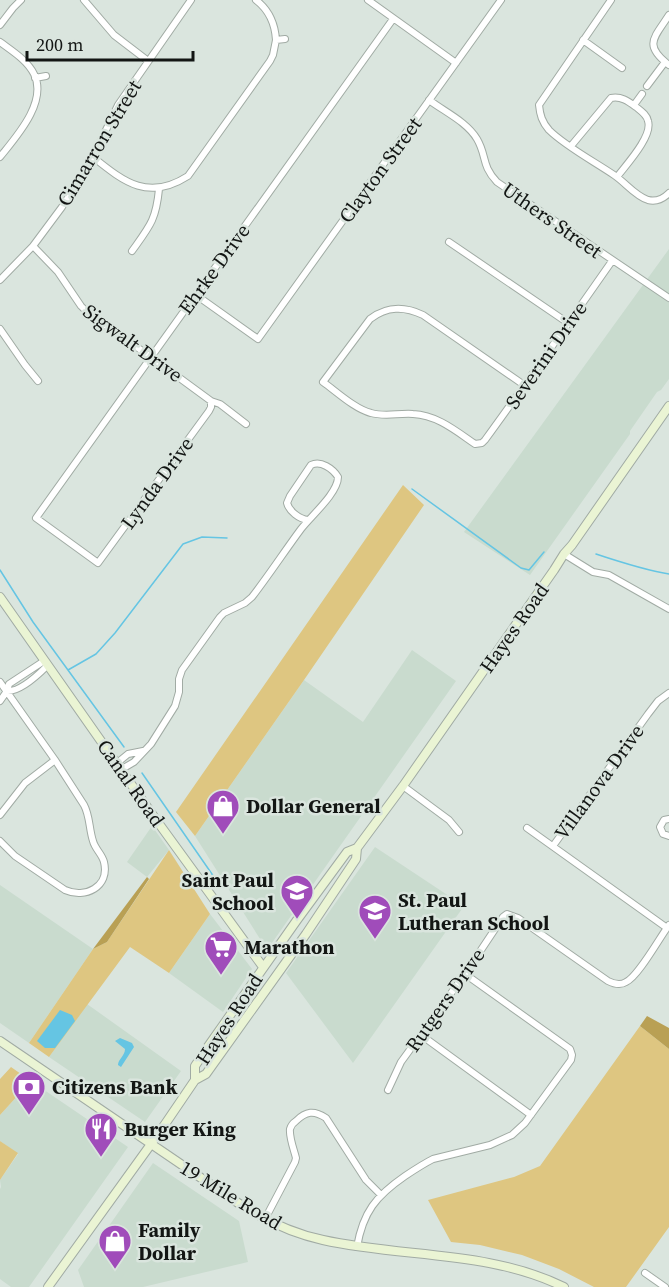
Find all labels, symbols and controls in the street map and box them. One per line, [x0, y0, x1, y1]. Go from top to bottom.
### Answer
scale bar [27, 24, 194, 62]
text: 200 m [36, 32, 83, 57]
street label: Cimarron Street [50, 74, 148, 211]
street label: Clayton Street [332, 111, 428, 229]
street label: Uthers Street [496, 175, 608, 265]
street label: Ehrke Drive [172, 218, 256, 320]
street label: Severini Drive [499, 296, 593, 414]
street label: Sigwalt Drive [77, 297, 189, 389]
street label: Lynda Drive [114, 431, 200, 535]
street label: Hayes Road [473, 577, 556, 679]
street label: Villanova Drive [548, 719, 650, 845]
street label: Canal Road [91, 734, 172, 833]
shop icon: Dollar General [205, 788, 241, 835]
place label: Dollar General [246, 792, 381, 820]
place label: Saint Paul School [182, 866, 274, 917]
school or university icon: Saint Paul School [279, 873, 315, 920]
place label: St. Paul Lutheran School [398, 886, 549, 937]
school or university icon: St. Paul Lutheran School [357, 893, 393, 940]
supermarket icon: Marathon [203, 929, 239, 976]
place label: Marathon [244, 933, 335, 961]
street label: Rutgers Drive [399, 942, 491, 1058]
street label: Hayes Road [189, 967, 269, 1070]
bank icon: Citizens Bank [11, 1069, 47, 1116]
place label: Citizens Bank [52, 1073, 178, 1101]
restaurant icon: Burger King [83, 1111, 119, 1158]
place label: Burger King [124, 1115, 236, 1143]
street label: 19 Mile Road [175, 1153, 288, 1237]
place label: Family Dollar [138, 1216, 201, 1267]
shop icon: Family Dollar [97, 1223, 133, 1270]

